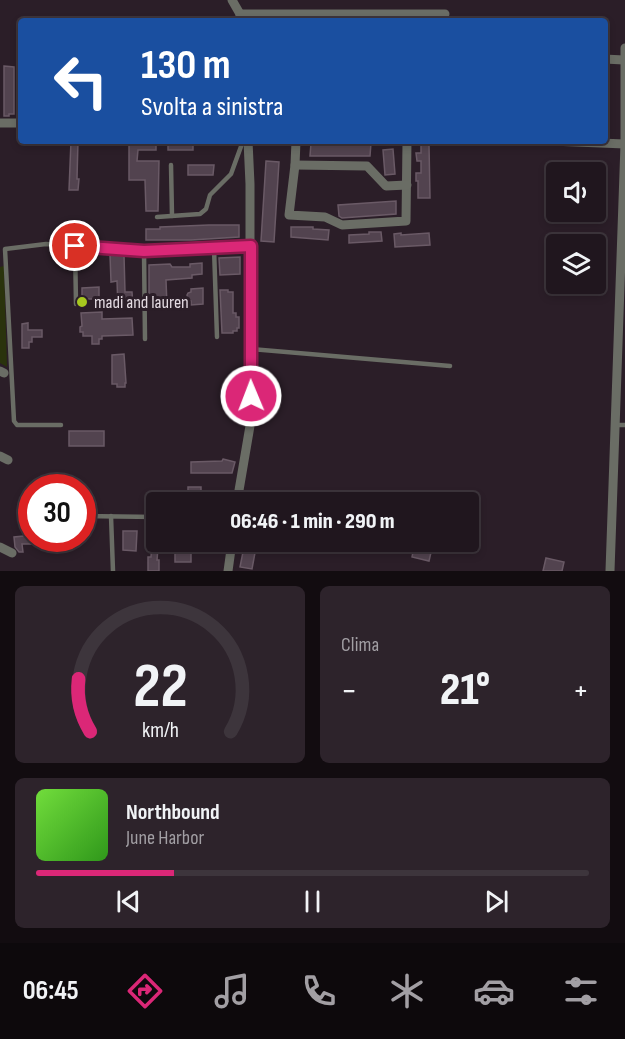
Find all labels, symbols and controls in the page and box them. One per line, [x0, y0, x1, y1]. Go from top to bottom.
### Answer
text: 130 m [141, 40, 231, 91]
icon: left [42, 42, 120, 120]
text: Svolta a sinistra [141, 91, 283, 123]
map controls [546, 162, 606, 294]
button: sound [546, 162, 606, 222]
pin [49, 220, 100, 271]
icon: arrive [58, 229, 91, 262]
button: layers [546, 234, 606, 294]
place label: madi and lauren [94, 292, 189, 313]
marker: madi and lauren [75, 295, 89, 309]
position arrow [219, 364, 283, 428]
speed limit sign: 30 [18, 474, 96, 552]
text: 06:46 · 1 min · 290 m [230, 508, 395, 535]
text: Clima [341, 633, 379, 657]
text: 22 [133, 650, 187, 725]
text: 21° [440, 663, 490, 718]
text: − [341, 671, 357, 711]
text: + [573, 671, 589, 711]
text: km/h [141, 718, 179, 743]
text: Northbound [126, 799, 220, 826]
text: June Harbor [126, 826, 204, 850]
icon: previous [112, 885, 145, 918]
icon: pause [296, 885, 329, 918]
icon: next [480, 885, 513, 918]
icon: directions [124, 970, 166, 1012]
icon: music [211, 970, 253, 1012]
icon: phone [298, 970, 340, 1012]
icon: climate [386, 970, 428, 1012]
icon: car [473, 970, 515, 1012]
icon: filters [560, 970, 602, 1012]
text: 06:45 [23, 975, 79, 1007]

